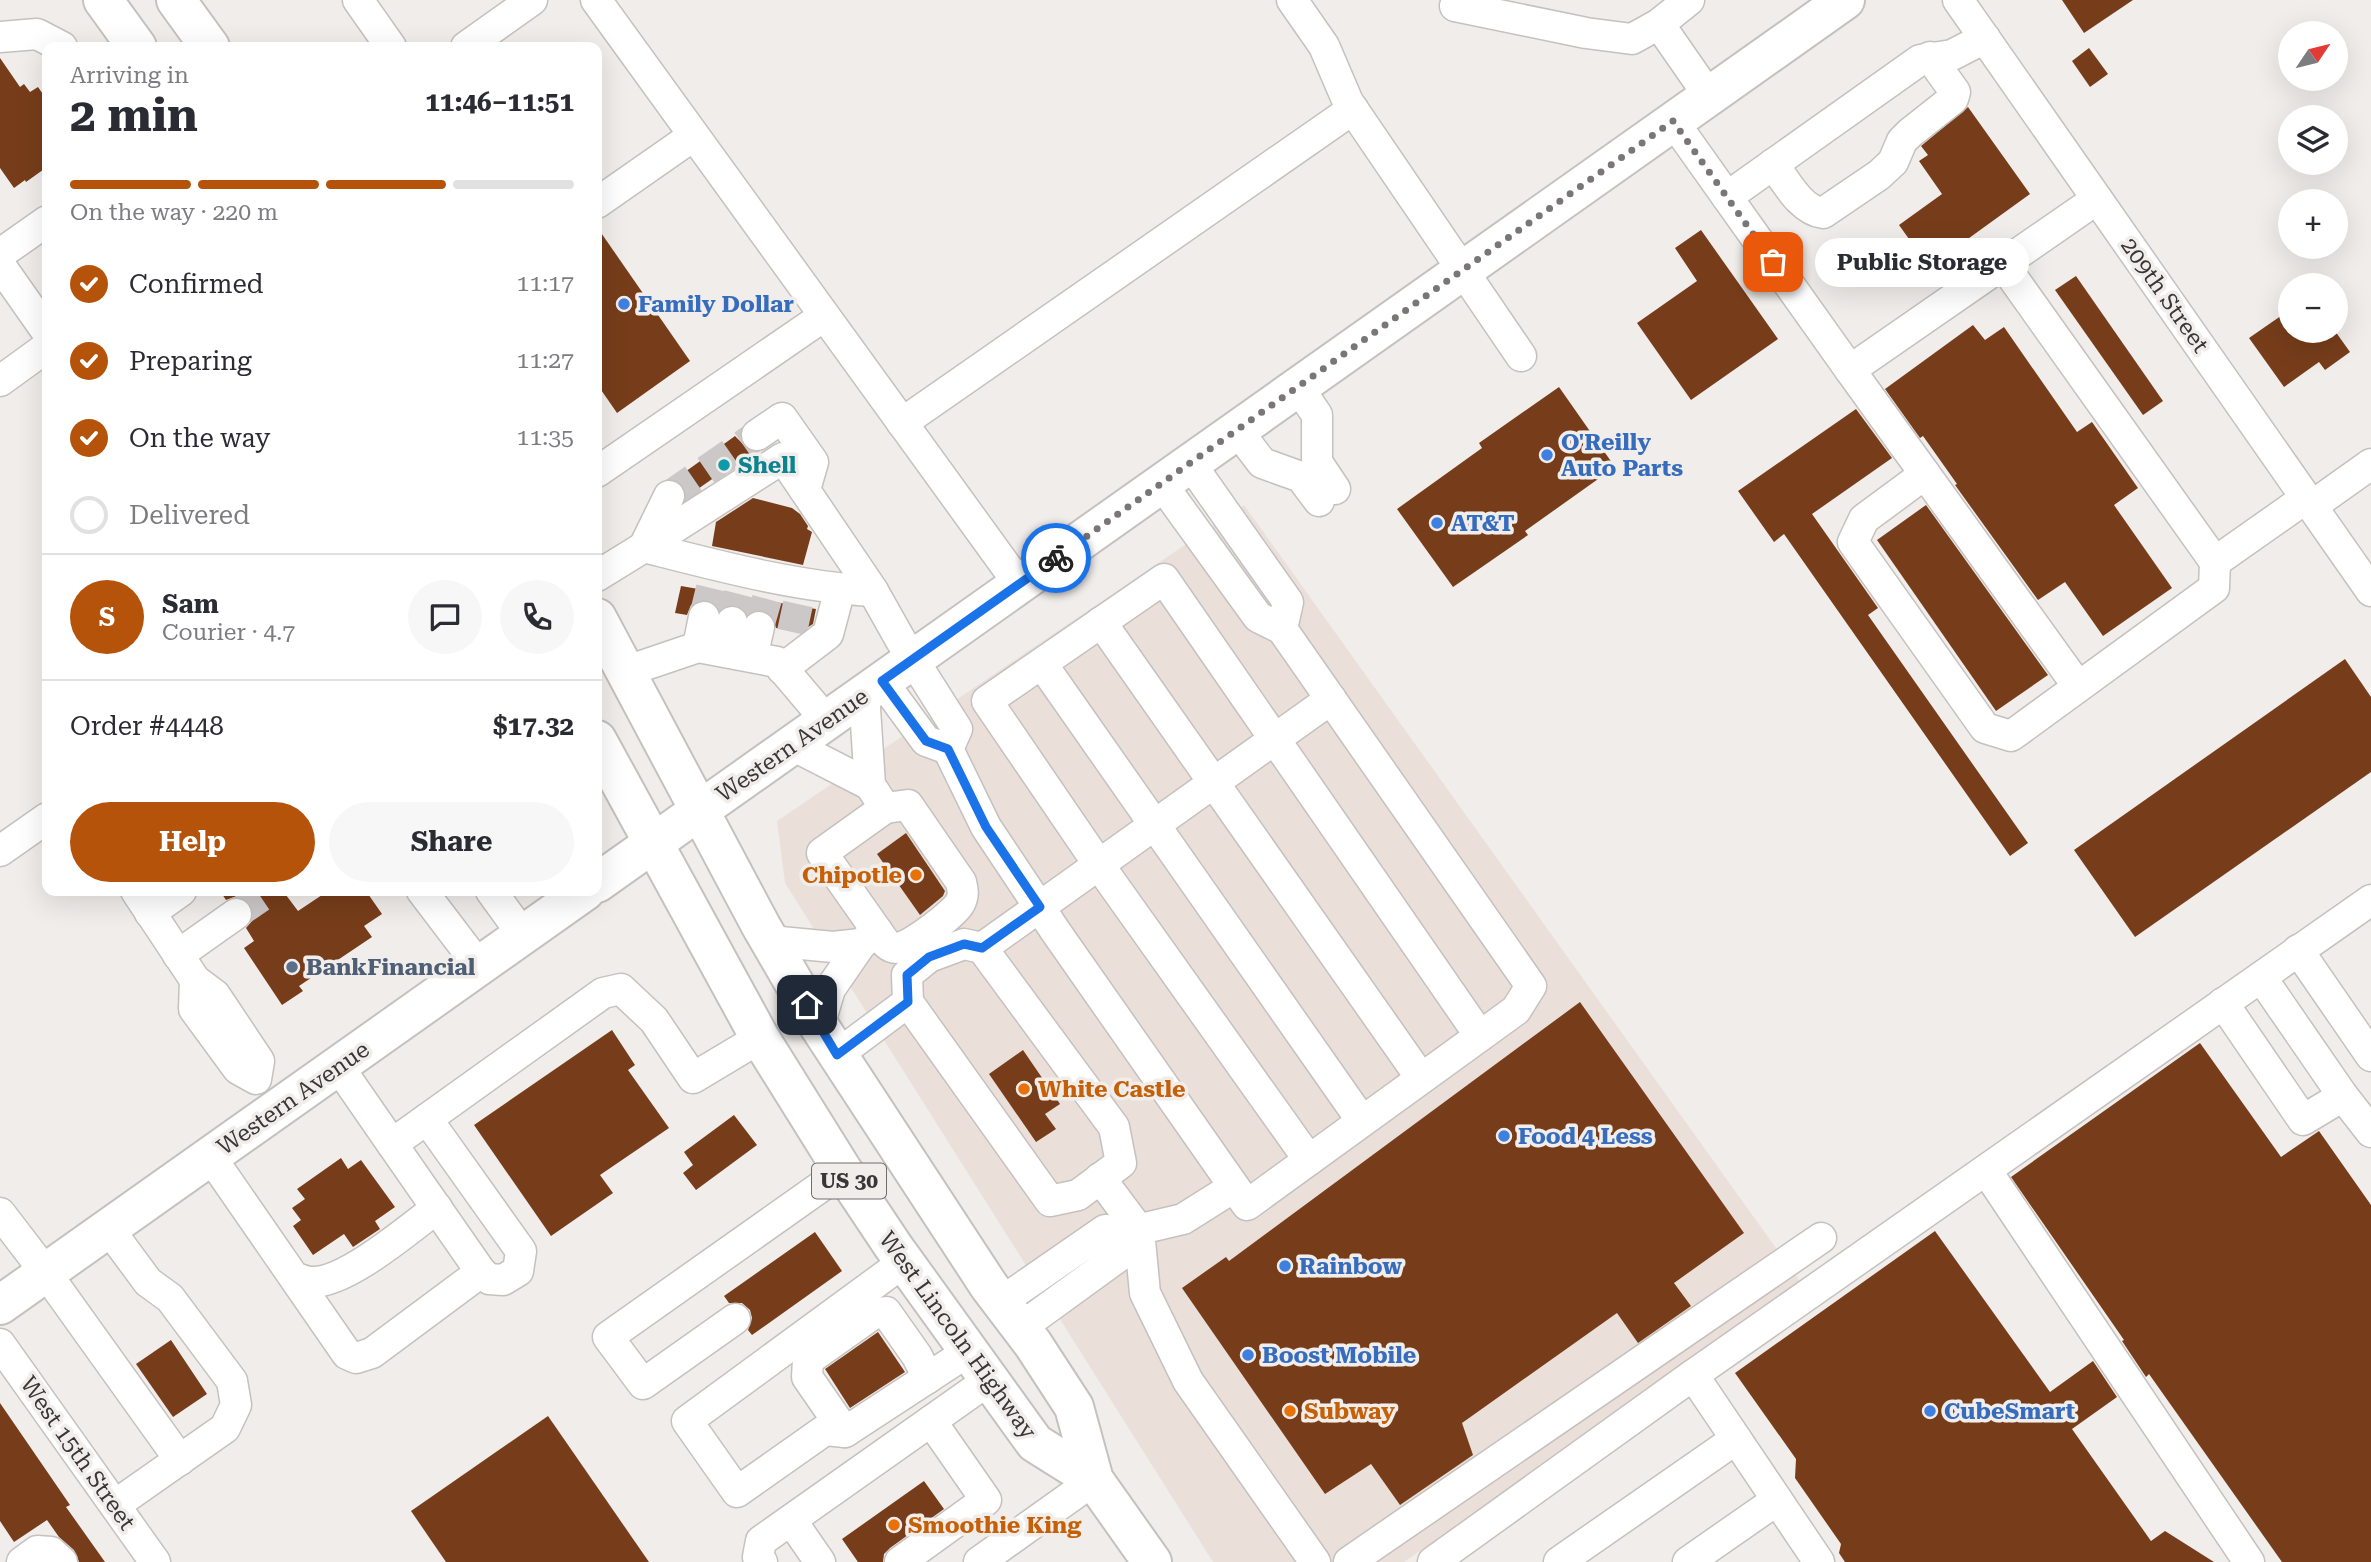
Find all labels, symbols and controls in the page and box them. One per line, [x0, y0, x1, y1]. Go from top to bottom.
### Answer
north arrow [2278, 21, 2348, 91]
map controls [2278, 21, 2348, 343]
text: Arriving in [70, 62, 189, 89]
text: 11:46–11:51 [425, 87, 574, 117]
text: 2 min [70, 88, 198, 142]
button: layers [2278, 105, 2348, 175]
button: + [2278, 189, 2348, 259]
text: On the way · 220 m [70, 199, 278, 226]
pin [1743, 232, 1803, 292]
street label: 209th Street [2115, 233, 2214, 358]
callout: Public Storage [1815, 238, 2028, 286]
icon: bag [1754, 243, 1792, 281]
text: Public Storage [1837, 249, 2007, 276]
icon: check [70, 265, 108, 303]
text: Confirmed [129, 269, 264, 299]
text: 11:17 [517, 270, 574, 297]
button: − [2278, 273, 2348, 343]
place label: Family Dollar [638, 291, 794, 318]
marker: Family Dollar [616, 296, 632, 312]
icon: check [70, 342, 108, 380]
text: Preparing [129, 346, 252, 376]
text: 11:27 [517, 347, 574, 374]
icon: check [70, 419, 108, 457]
text: On the way [129, 423, 270, 453]
text: 11:35 [517, 424, 574, 451]
place label: O'Reilly Auto Parts [1561, 429, 1683, 482]
marker: O'Reilly Auto Parts [1539, 447, 1555, 463]
place label: Shell [738, 452, 797, 479]
marker: Shell [716, 457, 732, 473]
text: Delivered [129, 500, 250, 530]
place label: AT&T [1451, 510, 1515, 537]
marker: AT&T [1429, 515, 1445, 531]
courier [1021, 523, 1091, 593]
icon: bike [1037, 539, 1075, 577]
button: chat [408, 580, 482, 654]
button: phone [500, 580, 574, 654]
text: Sam [162, 589, 219, 619]
text: S [99, 602, 115, 632]
text: Courier · 4.7 [162, 619, 295, 646]
street label: Western Avenue [711, 683, 874, 808]
text: Order #4448 [70, 711, 224, 741]
text: $17.32 [493, 711, 574, 741]
button: Help [70, 802, 315, 882]
button: Share [329, 802, 574, 882]
place label: Chipotle [802, 862, 902, 889]
marker: Chipotle [908, 867, 924, 883]
place label: BankFinancial [306, 954, 476, 981]
marker: BankFinancial [284, 959, 300, 975]
pin [777, 975, 837, 1035]
icon: home [788, 986, 826, 1024]
street label: Western Avenue [212, 1036, 375, 1161]
place label: White Castle [1038, 1076, 1185, 1103]
marker: White Castle [1016, 1081, 1032, 1097]
place label: Food 4 Less [1518, 1123, 1653, 1150]
marker: Food 4 Less [1496, 1128, 1512, 1144]
road number: US 30 [812, 1164, 886, 1198]
street label: West Lincoln Highway [873, 1226, 1042, 1445]
place label: Rainbow [1299, 1253, 1402, 1280]
marker: Rainbow [1277, 1258, 1293, 1274]
place label: Boost Mobile [1262, 1342, 1416, 1369]
marker: Boost Mobile [1240, 1347, 1256, 1363]
street label: West 15th Street [15, 1371, 141, 1536]
place label: Subway [1304, 1398, 1395, 1425]
place label: CubeSmart [1944, 1398, 2075, 1425]
marker: Subway [1282, 1403, 1298, 1419]
marker: CubeSmart [1922, 1403, 1938, 1419]
place label: Smoothie King [908, 1512, 1082, 1539]
marker: Smoothie King [886, 1517, 902, 1533]

